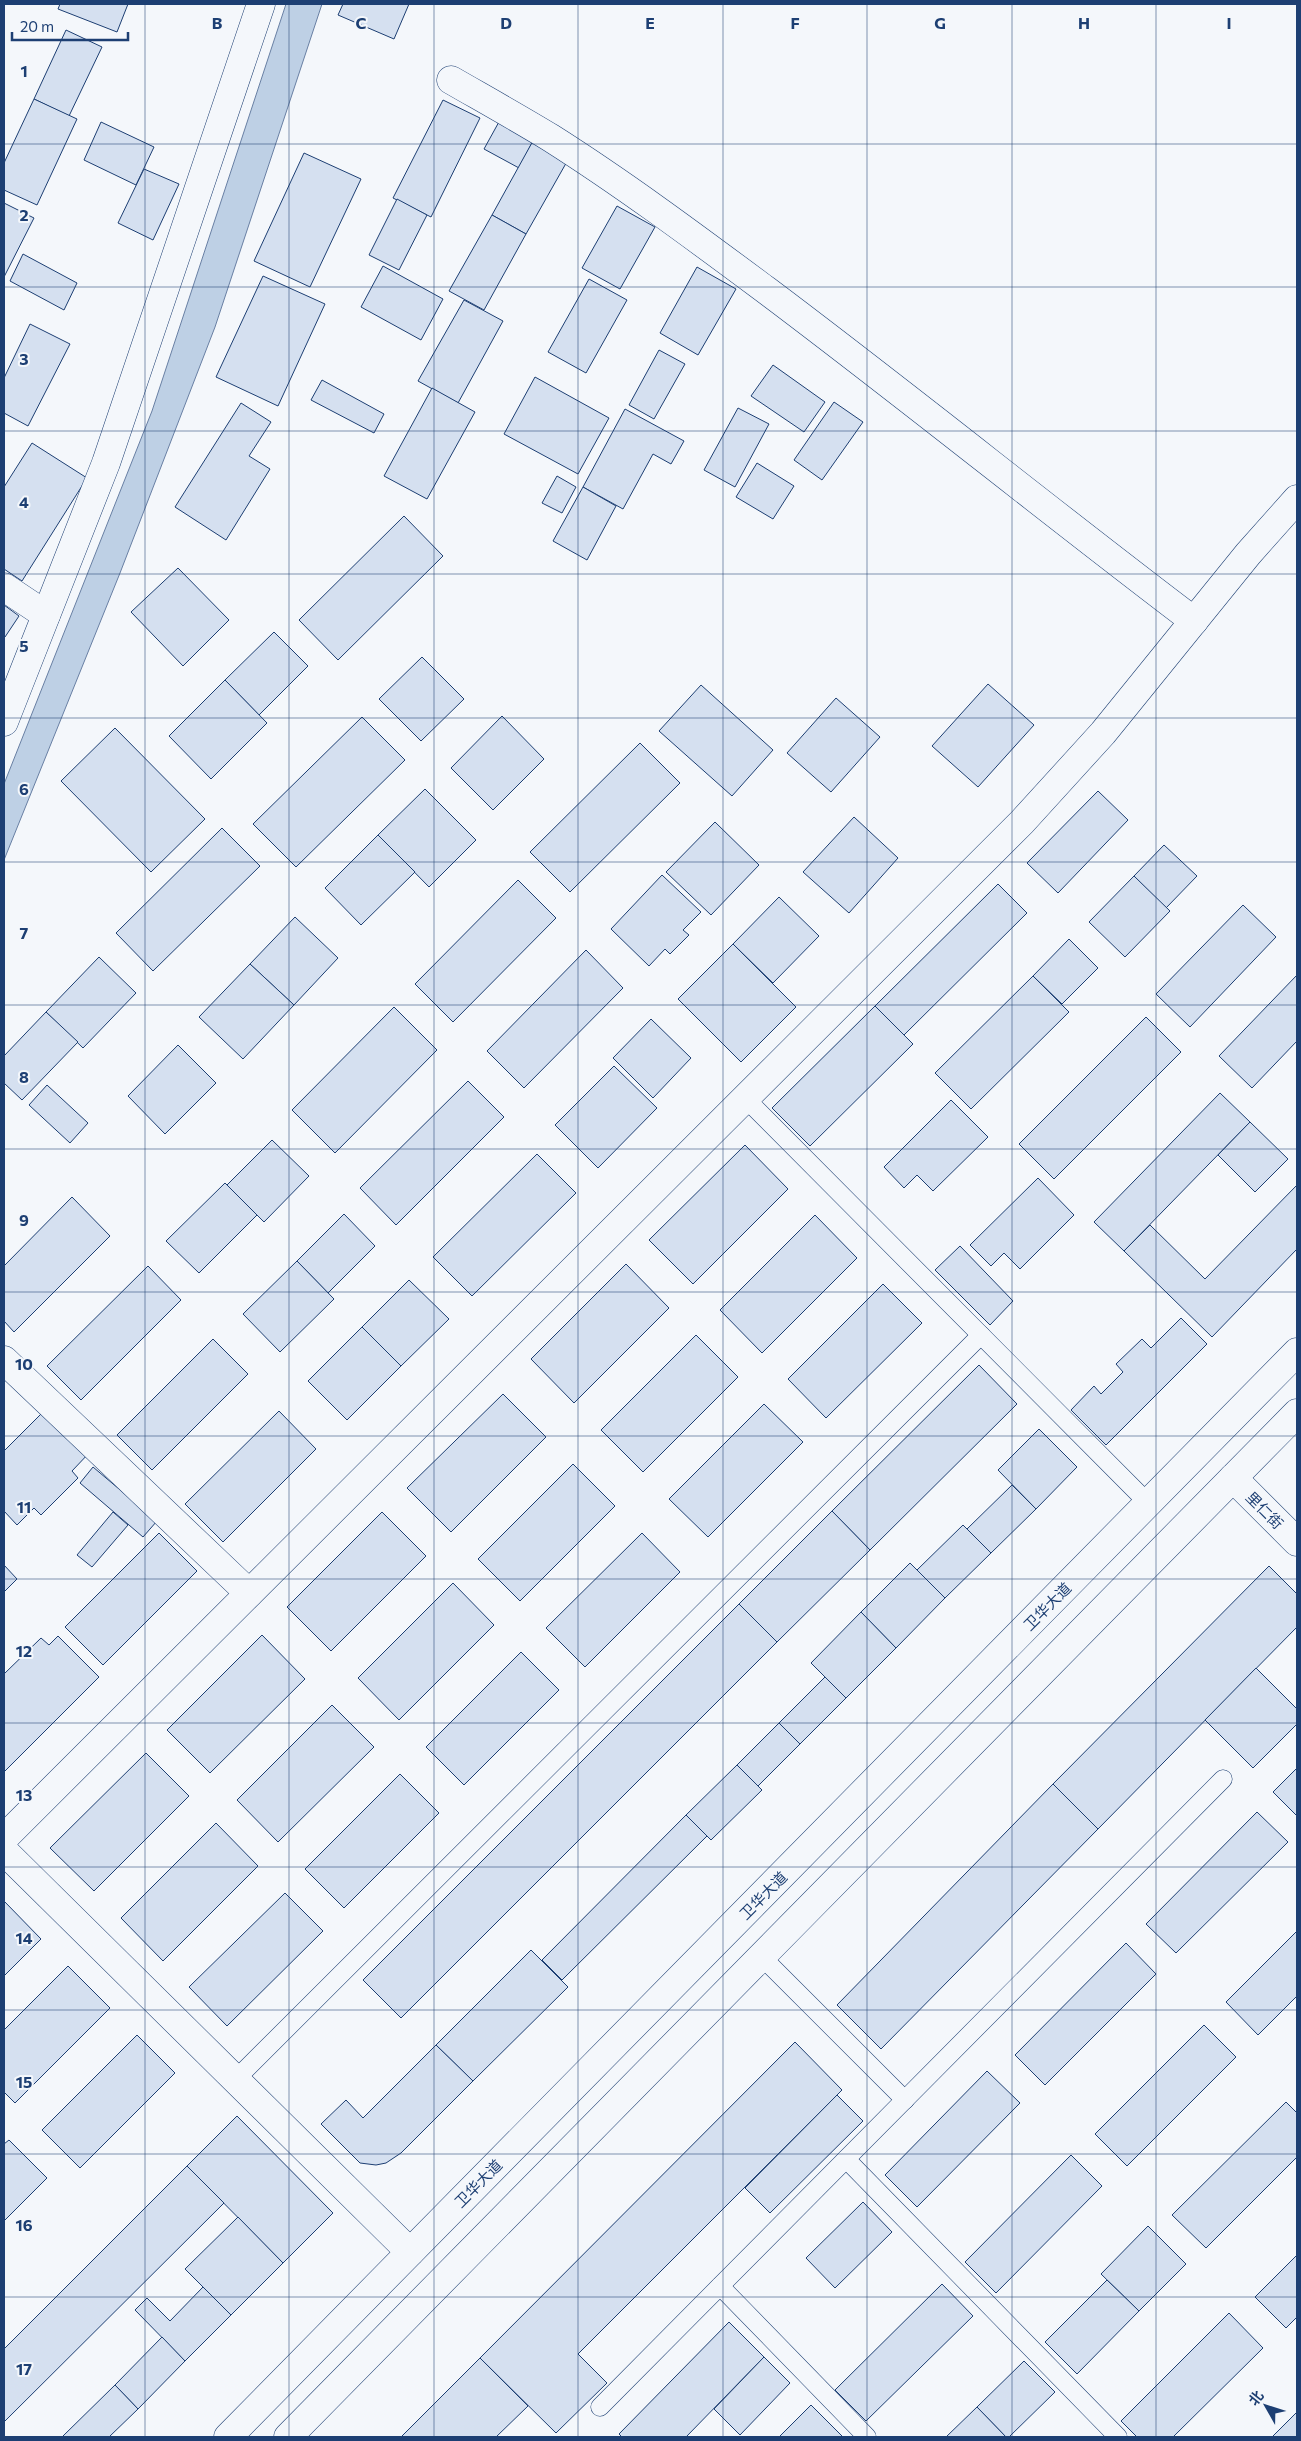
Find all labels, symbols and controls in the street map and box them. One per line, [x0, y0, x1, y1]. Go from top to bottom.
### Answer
scale bar [12, 10, 129, 42]
text: B [212, 13, 223, 32]
text: C [356, 13, 367, 32]
text: D [500, 13, 512, 32]
text: E [645, 13, 655, 32]
text: F [790, 13, 800, 32]
text: G [934, 13, 946, 32]
text: H [1078, 13, 1090, 32]
text: I [1226, 13, 1232, 32]
text: 20 m [20, 17, 54, 35]
text: 1 [20, 61, 28, 80]
text: 2 [19, 205, 29, 224]
text: 3 [19, 349, 29, 368]
text: 4 [19, 492, 29, 511]
text: 5 [19, 636, 29, 655]
text: 6 [19, 779, 29, 798]
text: 7 [20, 923, 29, 942]
text: 8 [19, 1067, 29, 1086]
text: 9 [19, 1210, 29, 1229]
text: 10 [15, 1354, 33, 1373]
street label: 里仁街 [1243, 1488, 1287, 1532]
text: 11 [17, 1497, 31, 1516]
street label: 卫华大道 [1019, 1578, 1075, 1634]
text: 12 [16, 1641, 32, 1660]
text: 13 [16, 1785, 32, 1804]
street label: 卫华大道 [735, 1867, 791, 1923]
text: 14 [15, 1928, 33, 1947]
text: 15 [16, 2072, 32, 2091]
street label: 卫华大道 [450, 2155, 506, 2211]
text: 16 [15, 2215, 33, 2234]
text: 17 [16, 2359, 32, 2378]
north arrow [1241, 2381, 1291, 2431]
text: 北 [1244, 2387, 1267, 2408]

